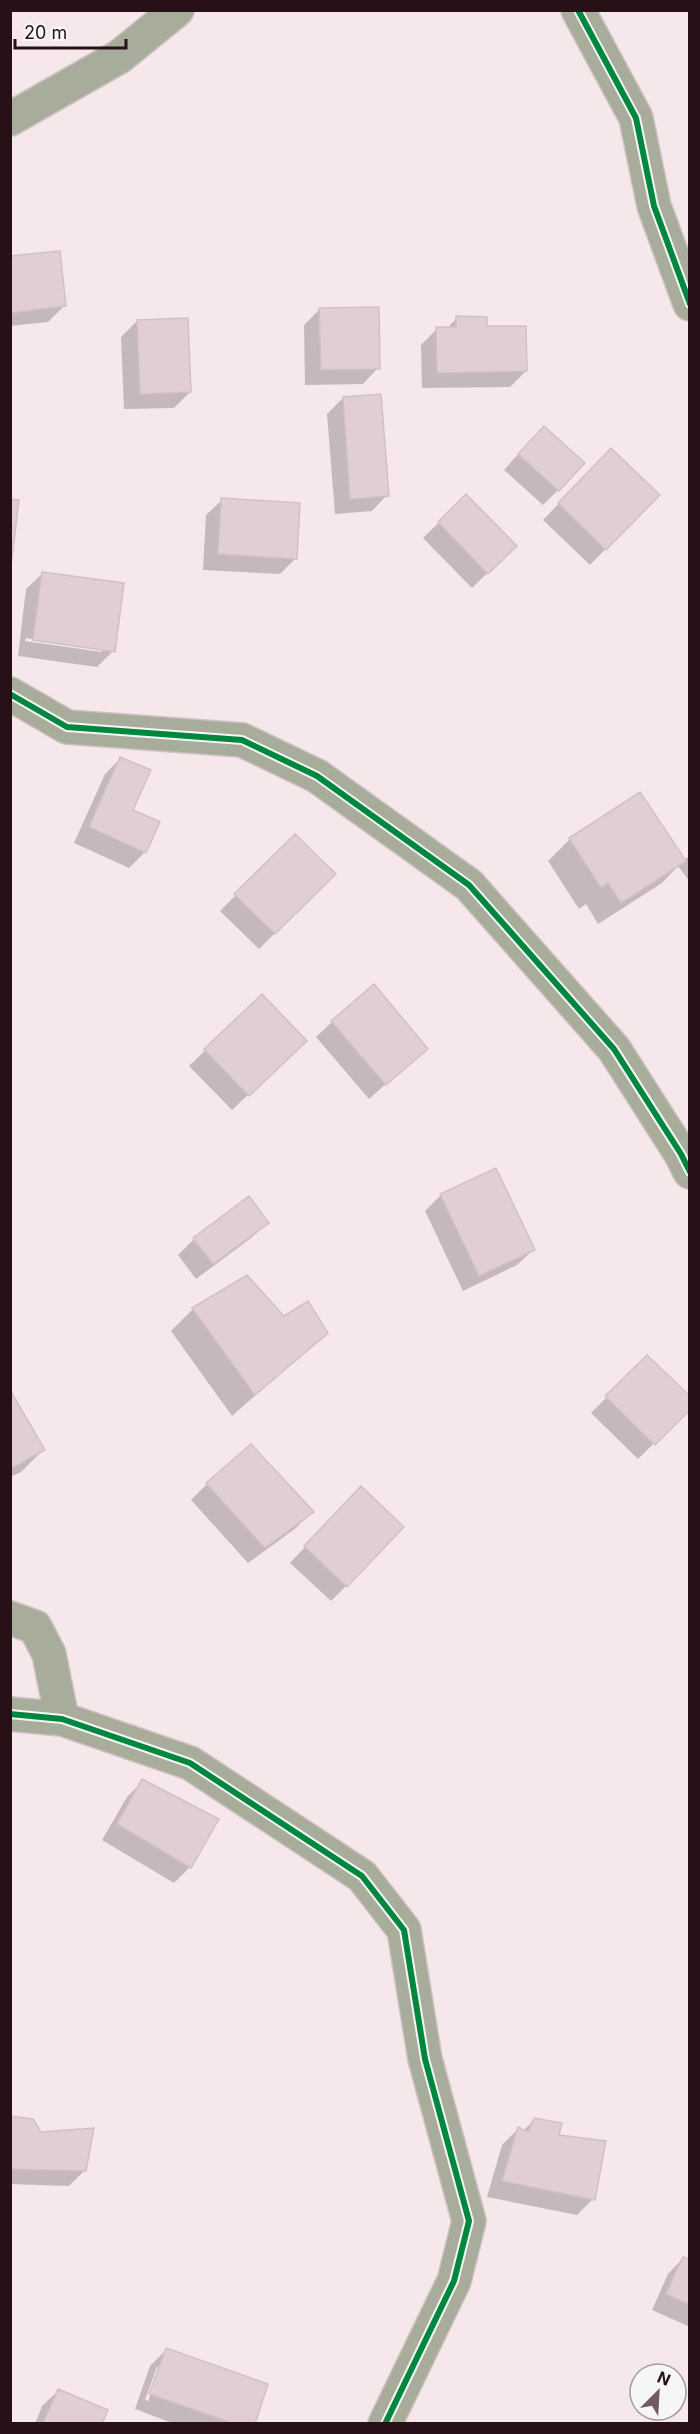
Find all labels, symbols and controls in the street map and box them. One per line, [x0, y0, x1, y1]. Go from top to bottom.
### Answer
scale bar [15, 12, 126, 50]
text: 20 m [24, 22, 67, 43]
north arrow [628, 2362, 688, 2422]
text: N [654, 2367, 674, 2390]

